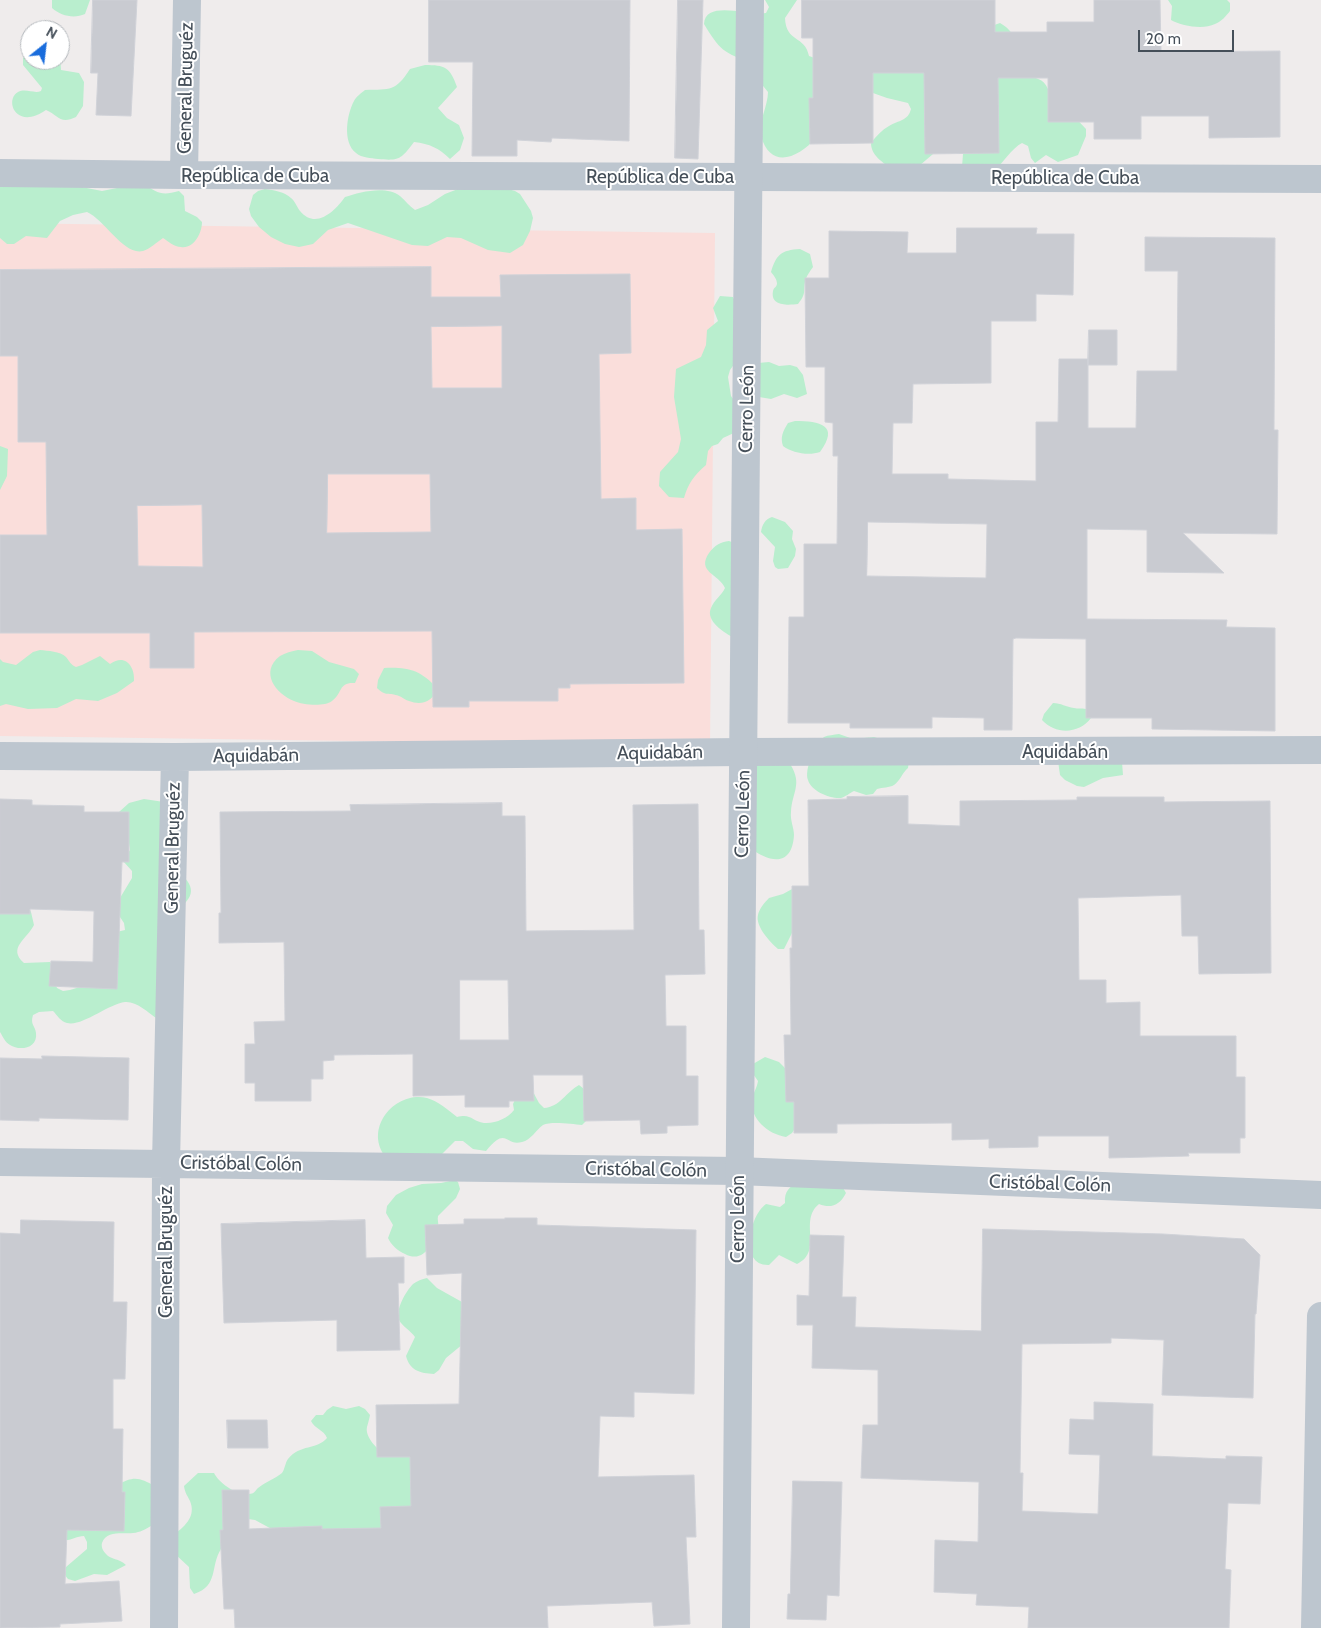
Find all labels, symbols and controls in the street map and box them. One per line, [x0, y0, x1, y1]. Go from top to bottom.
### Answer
north arrow [20, 20, 70, 70]
scale bar [1141, 20, 1237, 52]
text: N [43, 22, 60, 43]
street label: General Bruguéz [173, 22, 199, 154]
text: 20 m [1146, 30, 1181, 48]
street label: República de Cuba [181, 165, 329, 187]
street label: República de Cuba [586, 166, 734, 188]
street label: República de Cuba [991, 167, 1139, 189]
street label: Cerro León [735, 365, 759, 453]
street label: Aquidabán [617, 741, 703, 765]
street label: Aquidabán [1022, 741, 1108, 763]
street label: Aquidabán [213, 744, 299, 768]
street label: Cerro León [731, 770, 755, 858]
street label: General Bruguéz [160, 782, 186, 914]
street label: Cristóbal Colón [180, 1152, 302, 1176]
street label: Cristóbal Colón [585, 1158, 707, 1182]
street label: Cristóbal Colón [989, 1170, 1111, 1198]
street label: Cerro León [727, 1175, 749, 1263]
street label: General Bruguéz [155, 1186, 177, 1318]

